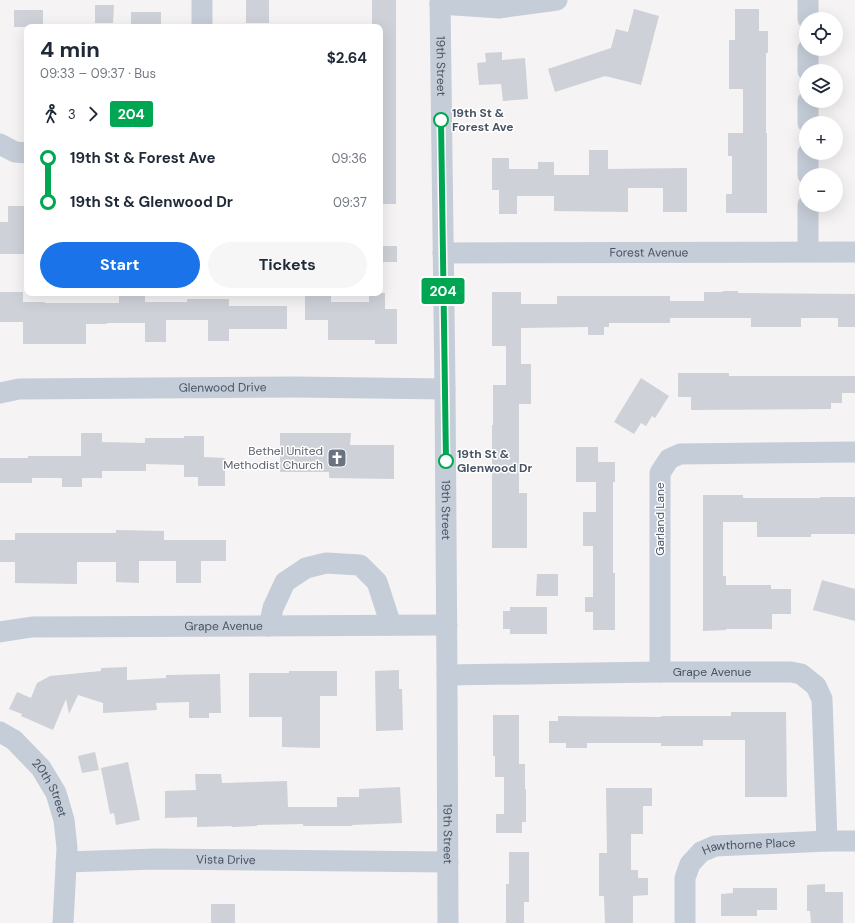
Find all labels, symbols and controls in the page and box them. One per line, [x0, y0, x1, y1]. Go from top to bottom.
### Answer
map controls [799, 12, 843, 212]
button: locate [799, 12, 843, 56]
text: 4 min [40, 35, 100, 64]
street label: 19th Street [432, 36, 449, 96]
text: $2.64 [327, 48, 367, 68]
button: layers [799, 64, 843, 108]
text: 09:33 – 09:37 · Bus [40, 65, 156, 82]
icon: walk [40, 103, 62, 125]
icon: forward [82, 103, 104, 125]
text: 204 [118, 105, 145, 123]
place label: 19th St & Forest Ave [452, 105, 514, 135]
text: 3 [68, 106, 76, 123]
marker: 19th St & Forest Ave [433, 112, 449, 128]
button: + [799, 116, 843, 160]
text: 19th St & Forest Ave [70, 148, 215, 168]
text: 09:36 [331, 150, 367, 167]
button: − [799, 168, 843, 212]
text: 19th St & Glenwood Dr [70, 192, 233, 212]
text: 09:37 [333, 194, 367, 211]
button: Start [40, 242, 200, 288]
button: Tickets [208, 242, 367, 288]
street label: Forest Avenue [610, 244, 689, 261]
line badge: 204 [420, 278, 466, 304]
text: 204 [430, 282, 456, 300]
street label: Glenwood Drive [179, 379, 267, 396]
place label: Bethel United Methodist Church [223, 443, 323, 473]
place label: 19th St & Glenwood Dr [457, 446, 533, 476]
church icon: Bethel United Methodist Church [326, 447, 348, 469]
marker: 19th St & Glenwood Dr [438, 453, 454, 469]
street label: 19th Street [438, 480, 454, 540]
street label: Garland Lane [652, 482, 668, 556]
street label: Grape Avenue [184, 618, 263, 634]
street label: Grape Avenue [673, 664, 751, 680]
street label: 20th Street [28, 755, 71, 819]
street label: 19th Street [440, 804, 456, 864]
street label: Hawthorne Place [700, 834, 796, 859]
street label: Vista Drive [196, 851, 256, 868]

